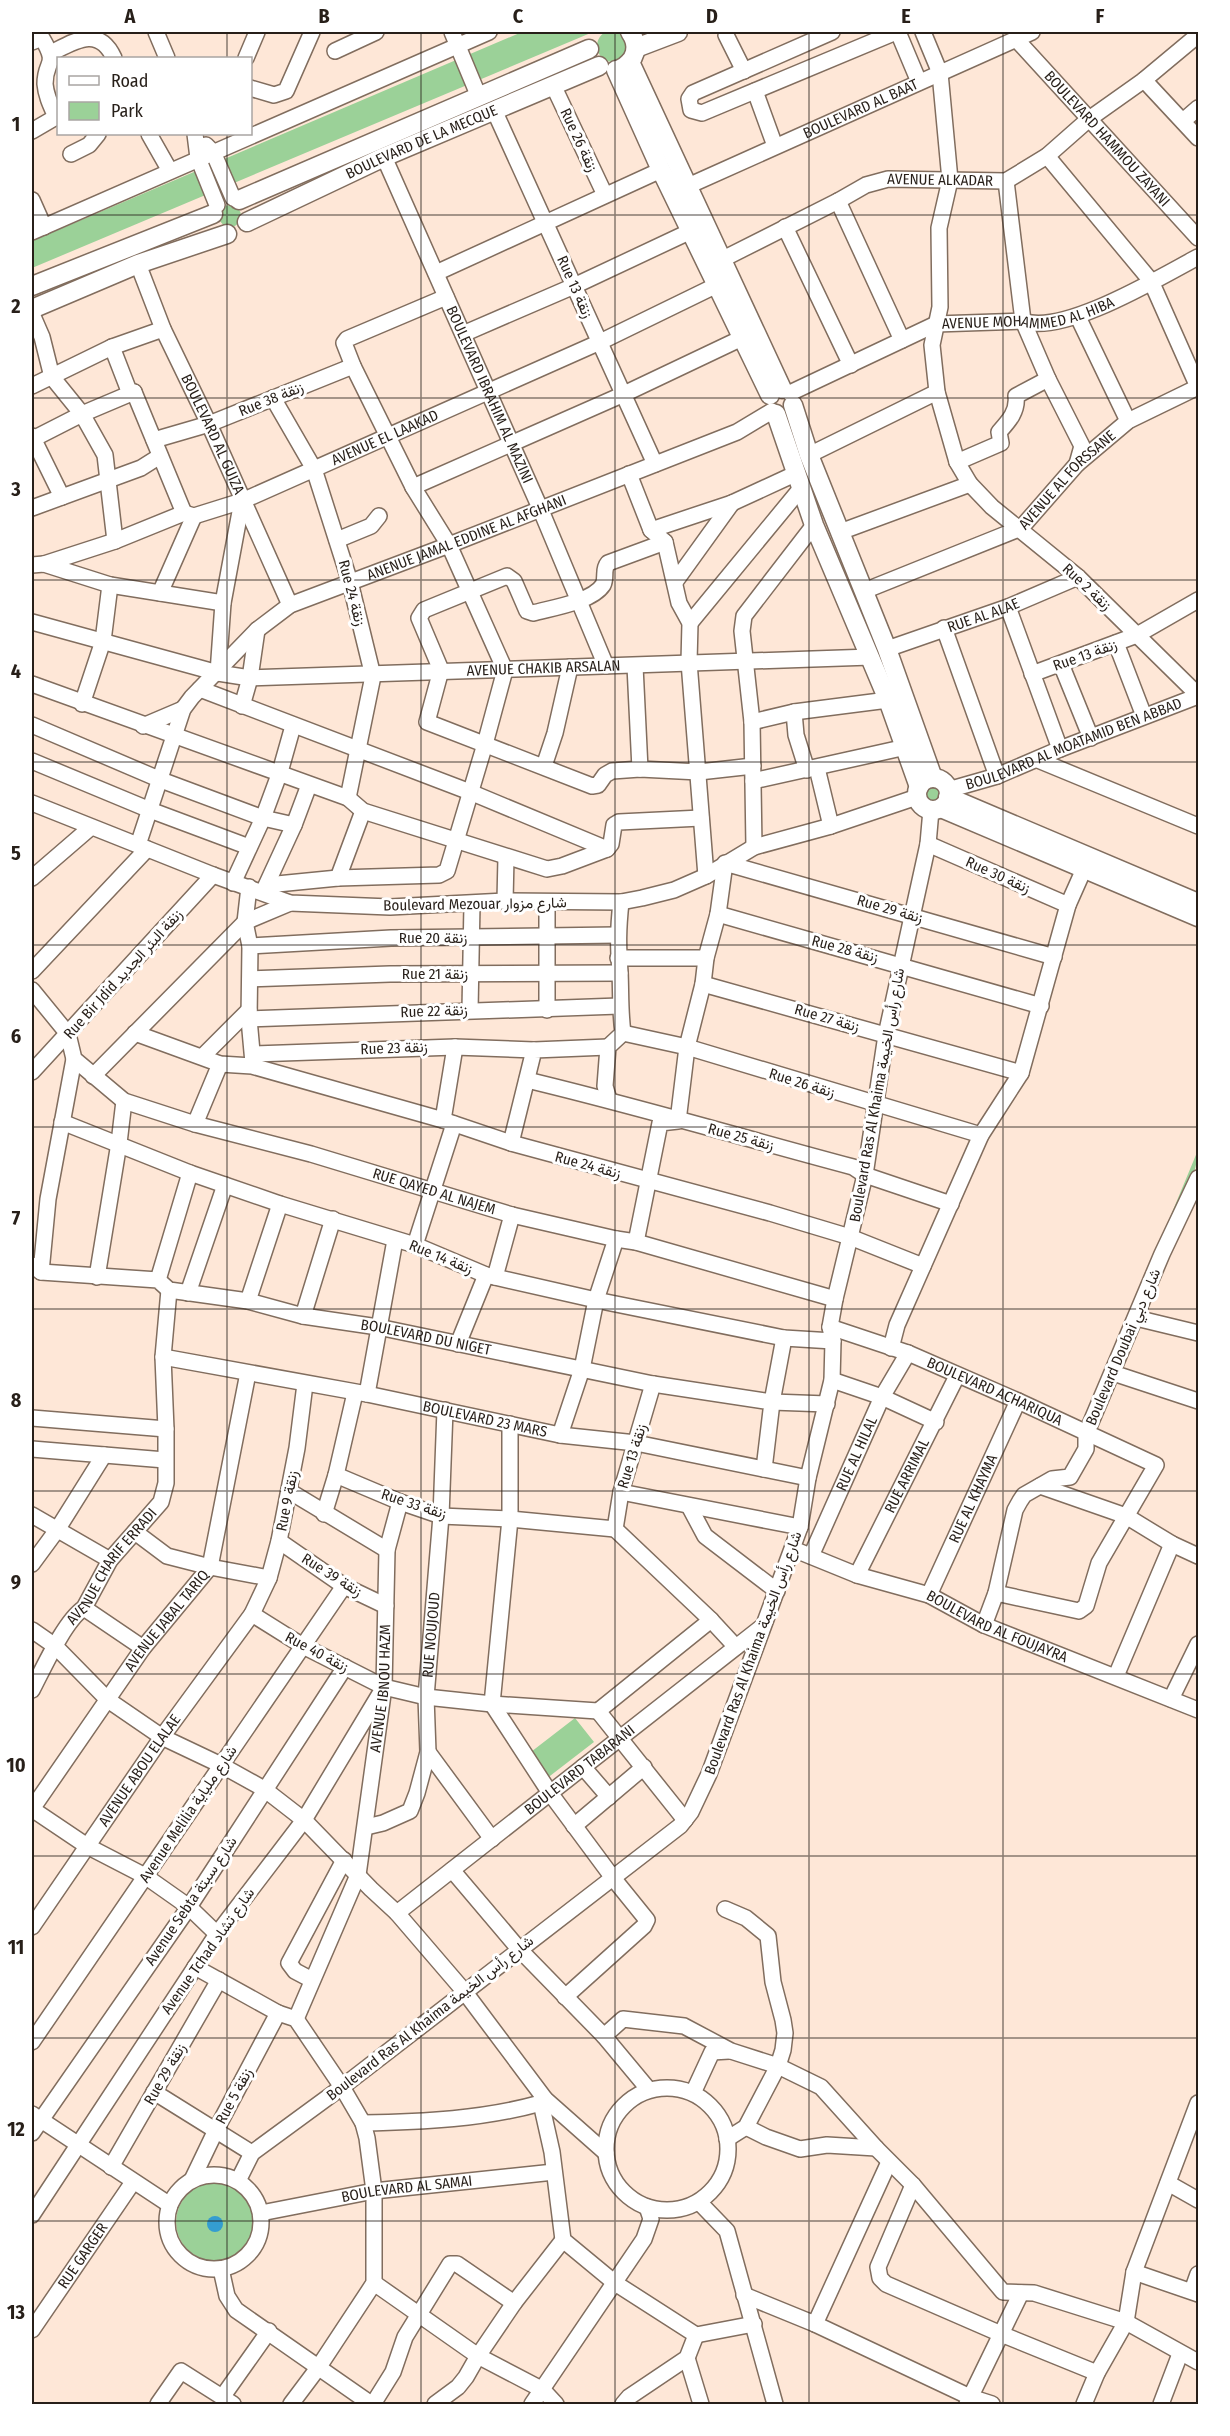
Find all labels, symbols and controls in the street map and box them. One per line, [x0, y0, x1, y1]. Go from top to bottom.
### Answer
text: A [124, 4, 137, 28]
text: B [318, 4, 330, 28]
text: C [513, 4, 524, 28]
text: D [706, 4, 718, 28]
text: E [901, 4, 911, 28]
text: F [1096, 4, 1105, 28]
legend [57, 57, 252, 135]
street label: BOULEVARD HAMMOU ZAYANI [1040, 67, 1174, 210]
text: Road [111, 70, 148, 92]
street label: BOULEVARD AL BAAT [800, 75, 921, 142]
text: Park [111, 100, 144, 122]
street label: BOULEVARD DE LA MECQUE [343, 101, 500, 183]
street label: Rue 26 زنقة [556, 105, 602, 175]
text: 1 [12, 112, 20, 136]
street label: AVENUE ALKADAR [887, 170, 993, 190]
street label: Rue 13 زنقة [553, 253, 597, 321]
street label: AVENUE MOHAMMED AL HIBA [941, 293, 1117, 333]
text: 2 [10, 294, 21, 318]
street label: BOULEVARD IBRAHIM AL MAZINI [442, 303, 537, 486]
street label: BOULEVARD AL GUIZA [177, 371, 248, 497]
street label: Rue 38 زنقة [236, 378, 306, 420]
street label: AVENUE EL LAAKAD [328, 406, 441, 469]
street label: AVENUE AL FORSSANE [1015, 426, 1119, 533]
text: 3 [10, 477, 21, 501]
street label: ANENUE JAMAL EDDINE AL AFGHANI [364, 491, 569, 584]
street label: Rue 24 زنقة [335, 558, 369, 628]
street label: Rue 2 زنقة [1059, 560, 1115, 614]
street label: RUE AL ALAE [945, 594, 1022, 636]
street label: Rue 13 زنقة [1051, 635, 1119, 675]
street label: AVENUE CHAKIB ARSALAN [466, 656, 621, 680]
text: 4 [11, 659, 21, 683]
street label: BOULEVARD AL MOATAMID BEN ABBAD [963, 694, 1184, 794]
text: 5 [11, 841, 21, 865]
street label: Rue 30 زنقة [963, 853, 1033, 897]
street label: Rue 29 زنقة [855, 891, 925, 927]
street label: Boulevard Mezouar شارع مزوار [383, 893, 567, 917]
street label: Rue Bir Jdid زنقة البئر الجديد [60, 905, 186, 1043]
street label: Rue 20 زنقة [399, 929, 467, 947]
street label: Rue 28 زنقة [810, 931, 880, 967]
street label: Rue 21 زنقة [402, 965, 468, 983]
street label: Boulevard Ras Al Khaima شارع رأس الخيمة [846, 966, 910, 1224]
street label: Rue 27 زنقة [792, 1000, 862, 1036]
street label: Rue 22 زنقة [400, 1001, 468, 1021]
text: 6 [11, 1024, 21, 1048]
street label: Rue 23 زنقة [360, 1038, 428, 1058]
street label: Rue 26 زنقة [767, 1064, 837, 1102]
street label: Rue 25 زنقة [706, 1120, 776, 1154]
street label: Rue 24 زنقة [553, 1148, 623, 1182]
street label: RUE QAYED AL NAJEM [370, 1164, 498, 1219]
text: 7 [12, 1206, 21, 1230]
street label: Rue 14 زنقة [406, 1236, 476, 1278]
street label: Boulevard Doubai شارع دبي [1082, 1266, 1168, 1430]
street label: BOULEVARD DU NIGET [359, 1316, 493, 1359]
street label: BOULEVARD ACHARIQUA [924, 1353, 1065, 1429]
text: 8 [11, 1388, 22, 1412]
street label: BOULEVARD 23 MARS [421, 1397, 549, 1441]
street label: RUE AL HILAL [832, 1413, 881, 1494]
street label: Rue 13 زنقة [614, 1421, 650, 1491]
street label: RUE ARRIMAL [881, 1435, 933, 1516]
street label: RUE AL KHAYMA [945, 1451, 1001, 1546]
street label: Rue 9 زنقة [272, 1469, 302, 1533]
street label: Rue 33 زنقة [379, 1485, 449, 1523]
street label: AVENUE CHARIF ERRADI [63, 1504, 161, 1628]
street label: Boulevard Ras Al Khaima شارع رأس الخيمة [700, 1529, 807, 1778]
street label: Rue 39 زنقة [298, 1549, 366, 1601]
street label: AVENUE JABAL TARIQ [121, 1566, 213, 1675]
text: 9 [11, 1570, 21, 1594]
street label: BOULEVARD AL FOUJAYRA [923, 1586, 1070, 1666]
street label: RUE NOUJOUD [419, 1591, 444, 1679]
street label: AVENUE IBNOU HAZM [366, 1624, 394, 1753]
street label: Rue 40 زنقة [282, 1628, 352, 1676]
street label: AVENUE ABOU ELALAE [95, 1711, 184, 1830]
street label: BOULEVARD TABARANI [521, 1721, 638, 1819]
street label: Avenue Melilia شارع ملياية [135, 1742, 242, 1887]
text: 10 [6, 1753, 26, 1777]
street label: Avenue Sebta شارع سبتة [141, 1833, 243, 1970]
street label: Avenue Tchad شارع تشاد [158, 1884, 260, 2019]
street label: Boulevard Ras Al Khaima شارع رأس الخيمة [323, 1931, 538, 2106]
text: 11 [8, 1935, 24, 1959]
street label: Rue 29 زنقة [140, 2040, 190, 2108]
street label: Rue 5 زنقة [212, 2065, 256, 2127]
text: 12 [7, 2117, 25, 2141]
street label: BOULEVARD AL SAMAI [340, 2172, 473, 2206]
street label: RUE GARGER [54, 2219, 112, 2292]
text: 13 [7, 2300, 25, 2324]

